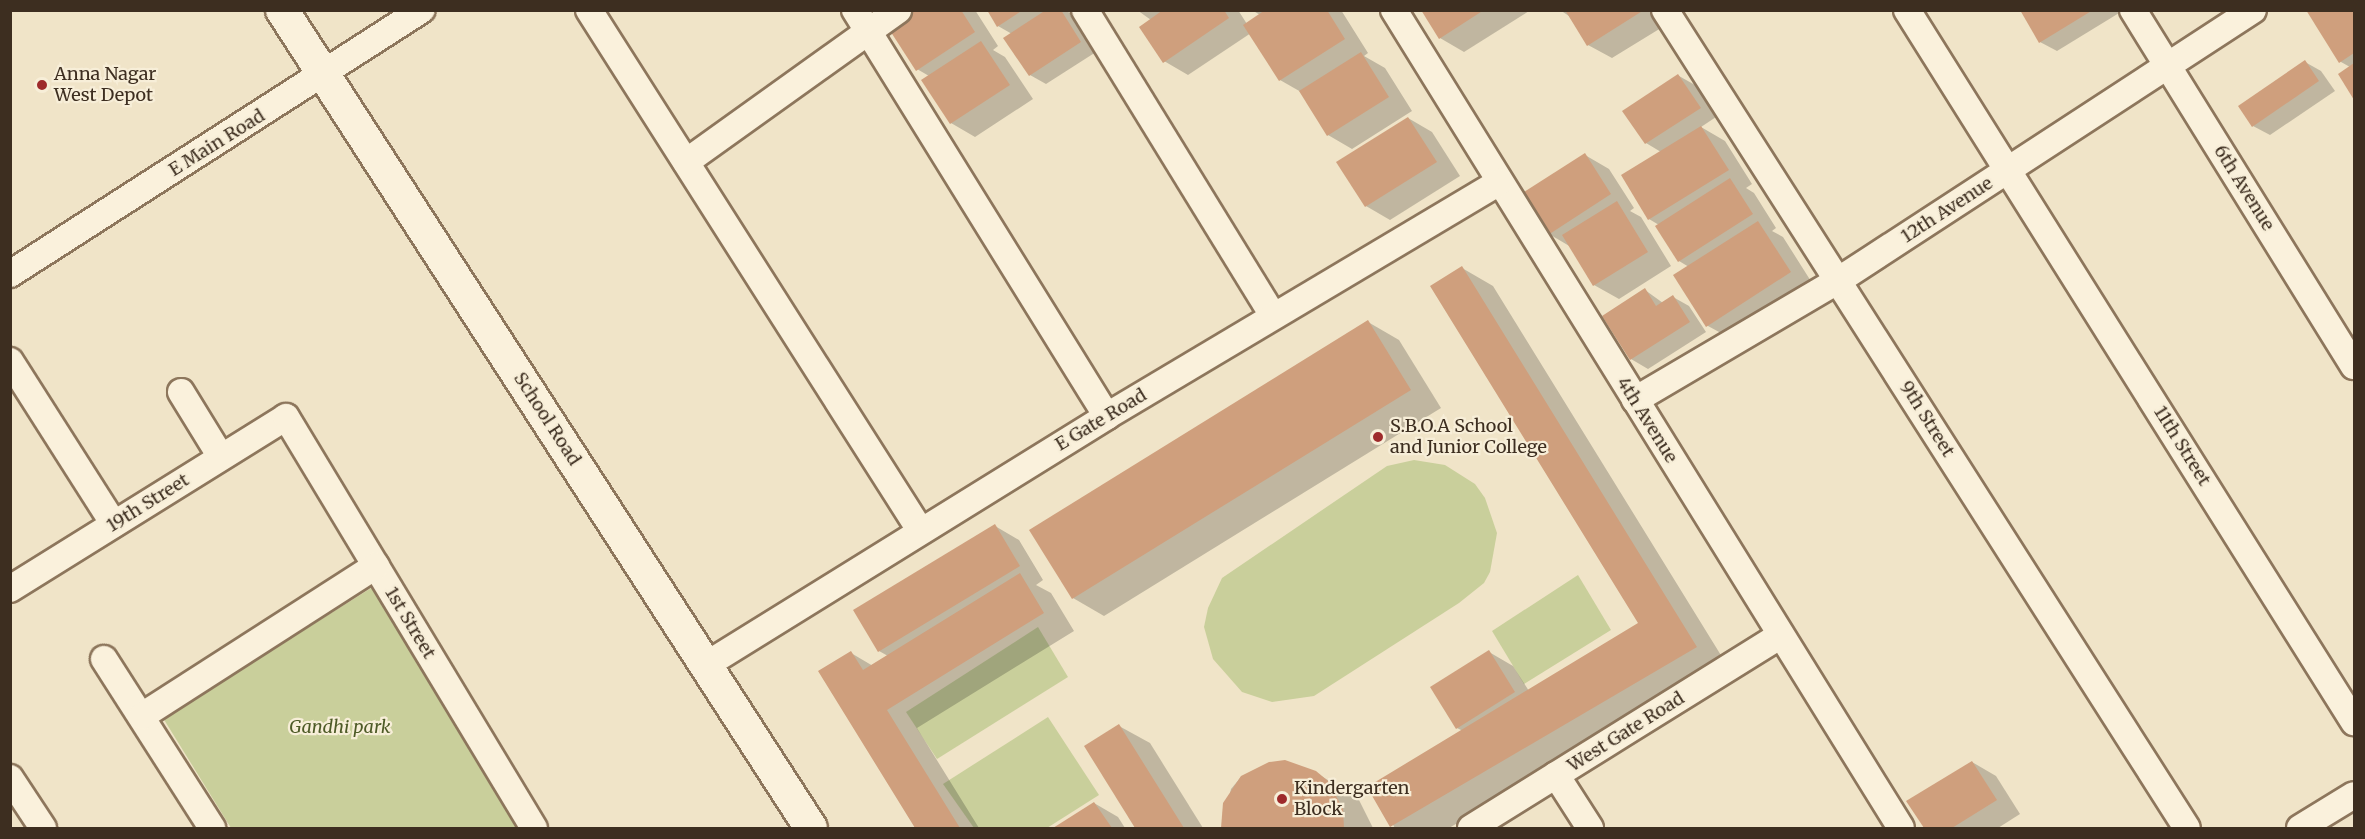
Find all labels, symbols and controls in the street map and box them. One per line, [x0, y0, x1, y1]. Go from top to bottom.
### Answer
place label: Anna Nagar West Depot [54, 64, 156, 106]
marker: Anna Nagar West Depot [35, 78, 49, 92]
street label: E Main Road [165, 105, 269, 181]
street label: 6th Avenue [2209, 141, 2279, 235]
street label: 12th Avenue [1897, 172, 1997, 248]
street label: School Road [509, 368, 585, 470]
street label: 4th Avenue [1612, 373, 1682, 467]
street label: 9th Street [1895, 377, 1959, 461]
street label: E Gate Road [1052, 384, 1150, 456]
street label: 11th Street [2149, 402, 2215, 490]
place label: S.B.O.A School and Junior College [1390, 416, 1547, 458]
marker: S.B.O.A School and Junior College [1371, 430, 1385, 444]
street label: 19th Street [103, 469, 193, 537]
street label: 1st Street [380, 583, 440, 663]
street label: West Gate Road [1564, 687, 1688, 777]
park label: Gandhi park [289, 716, 391, 738]
place label: Kindergarten Block [1294, 778, 1409, 820]
marker: Kindergarten Block [1275, 792, 1289, 806]

